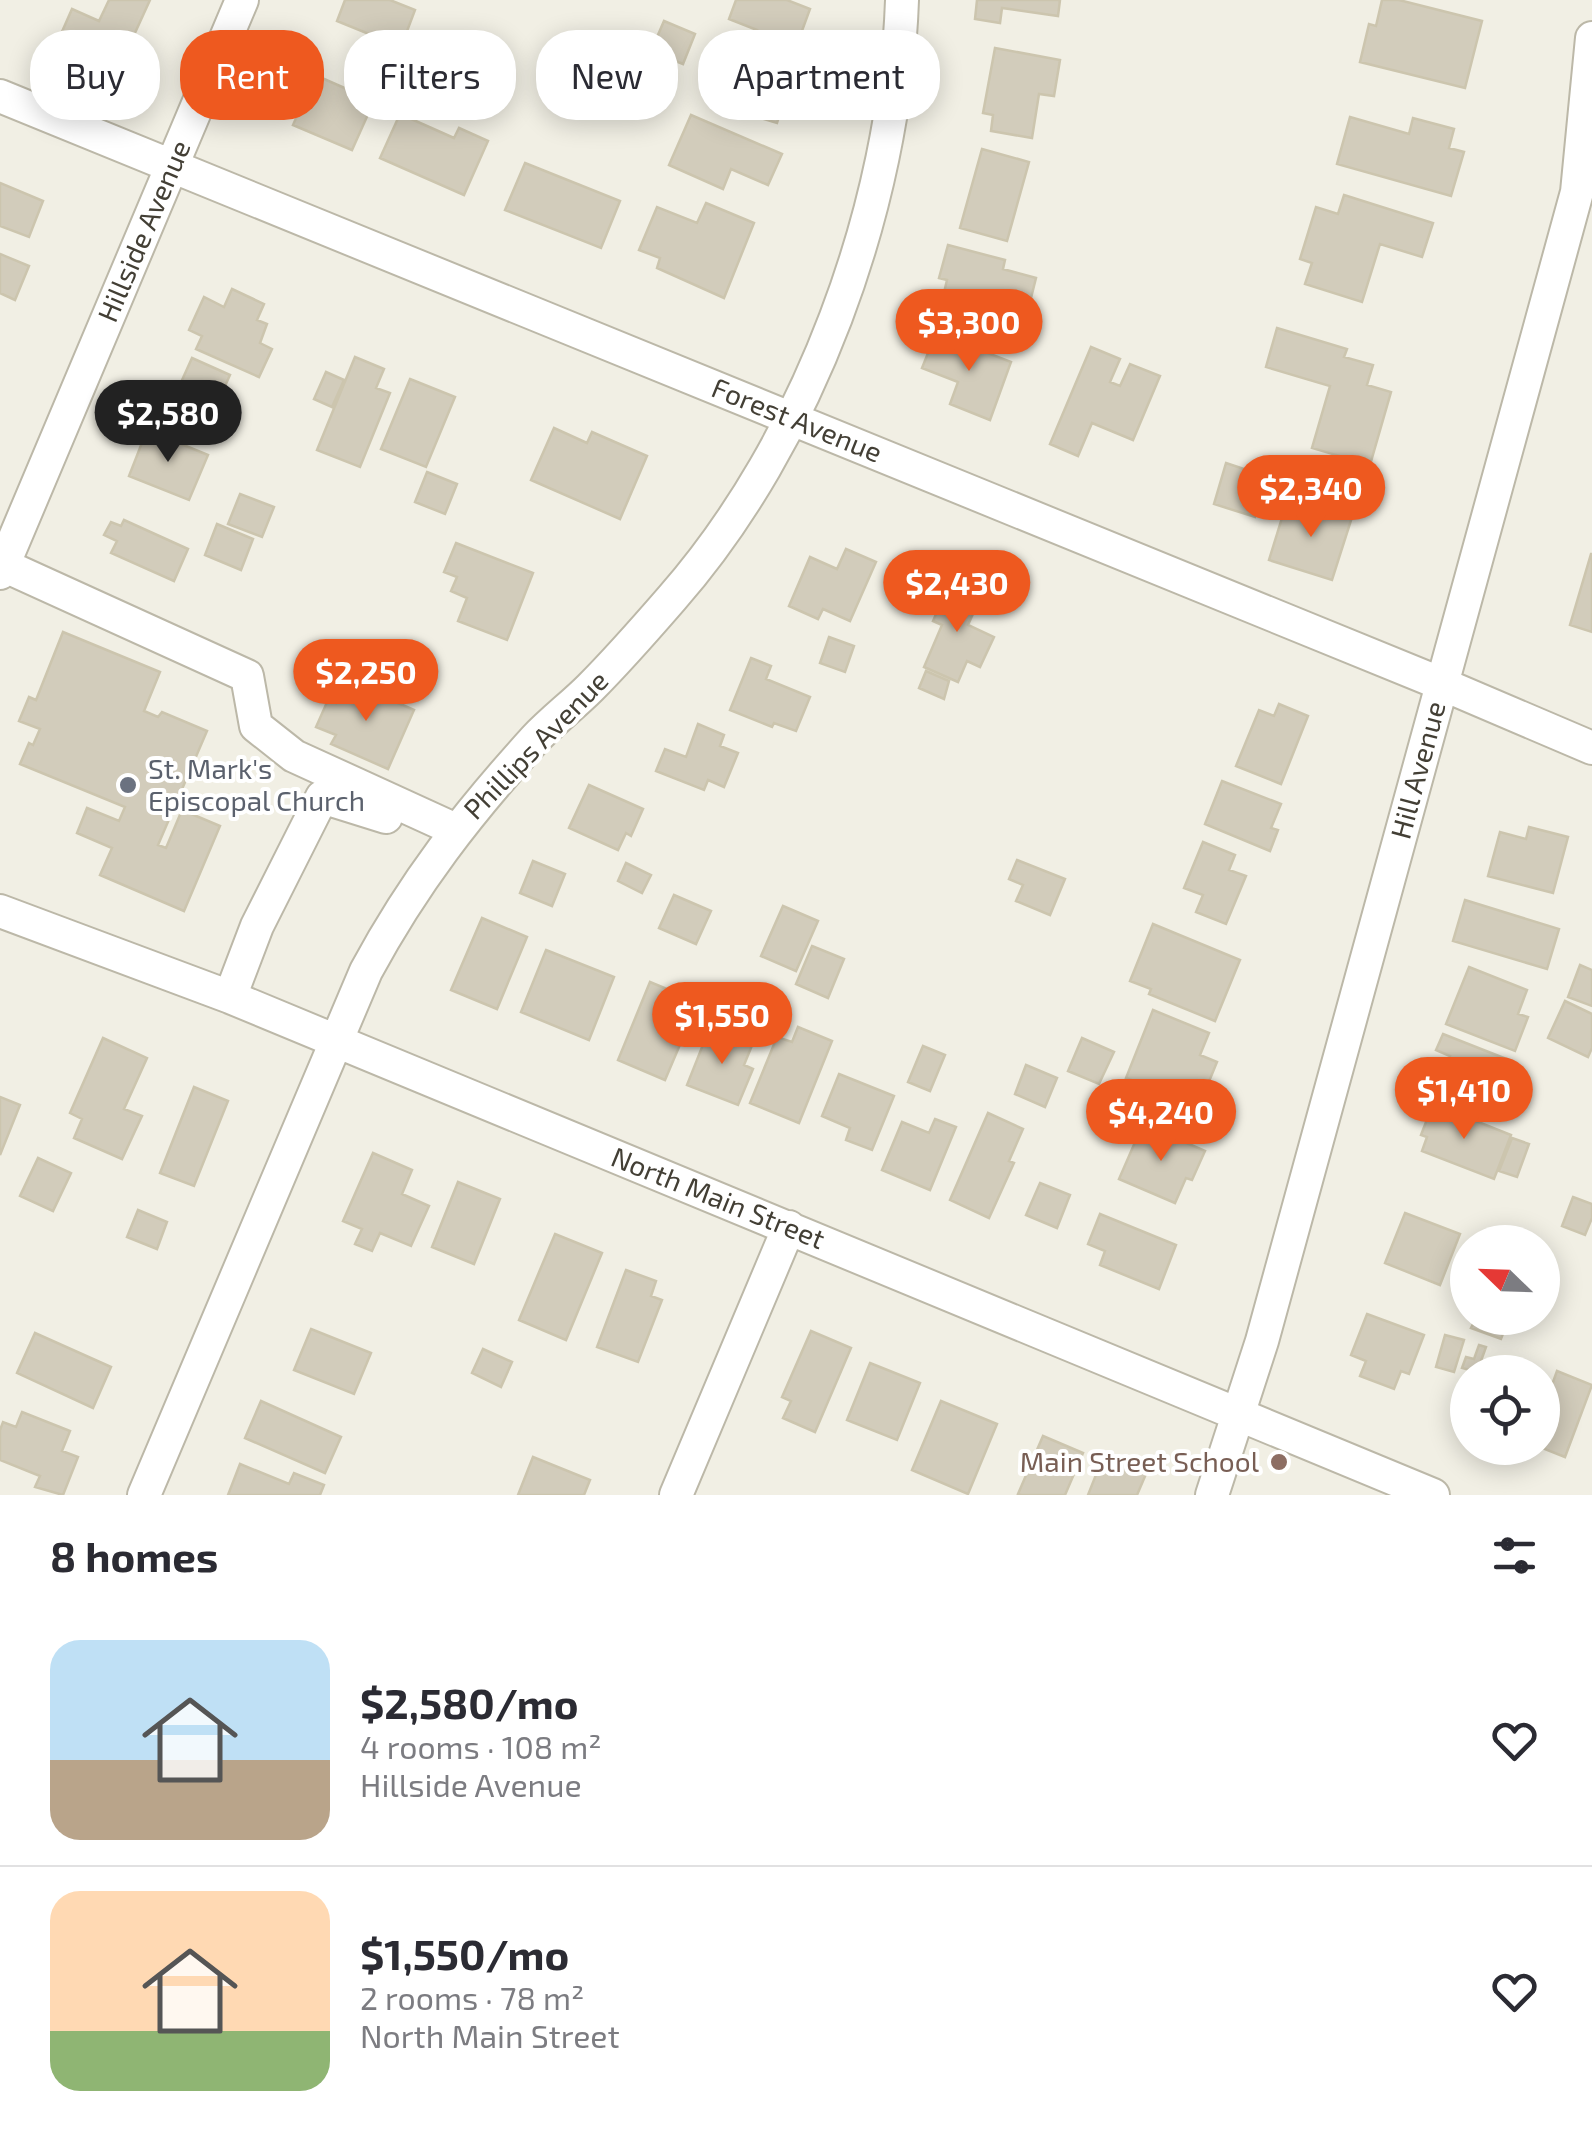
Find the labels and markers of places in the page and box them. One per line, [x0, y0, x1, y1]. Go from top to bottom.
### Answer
pin: $3,300 [888, 289, 1050, 374]
pin: $2,580 [87, 380, 249, 465]
pin: $2,340 [1230, 455, 1392, 540]
pin: $2,430 [876, 550, 1038, 635]
pin: $2,250 [285, 639, 447, 724]
place label: St. Mark's Episcopal Church [148, 751, 365, 817]
marker: St. Mark's Episcopal Church [117, 774, 139, 796]
pin: $1,550 [641, 982, 803, 1067]
pin: $1,410 [1383, 1057, 1545, 1142]
pin: $4,240 [1080, 1079, 1242, 1164]
place label: Main Street School [1020, 1444, 1260, 1478]
marker: Main Street School [1268, 1451, 1290, 1473]

